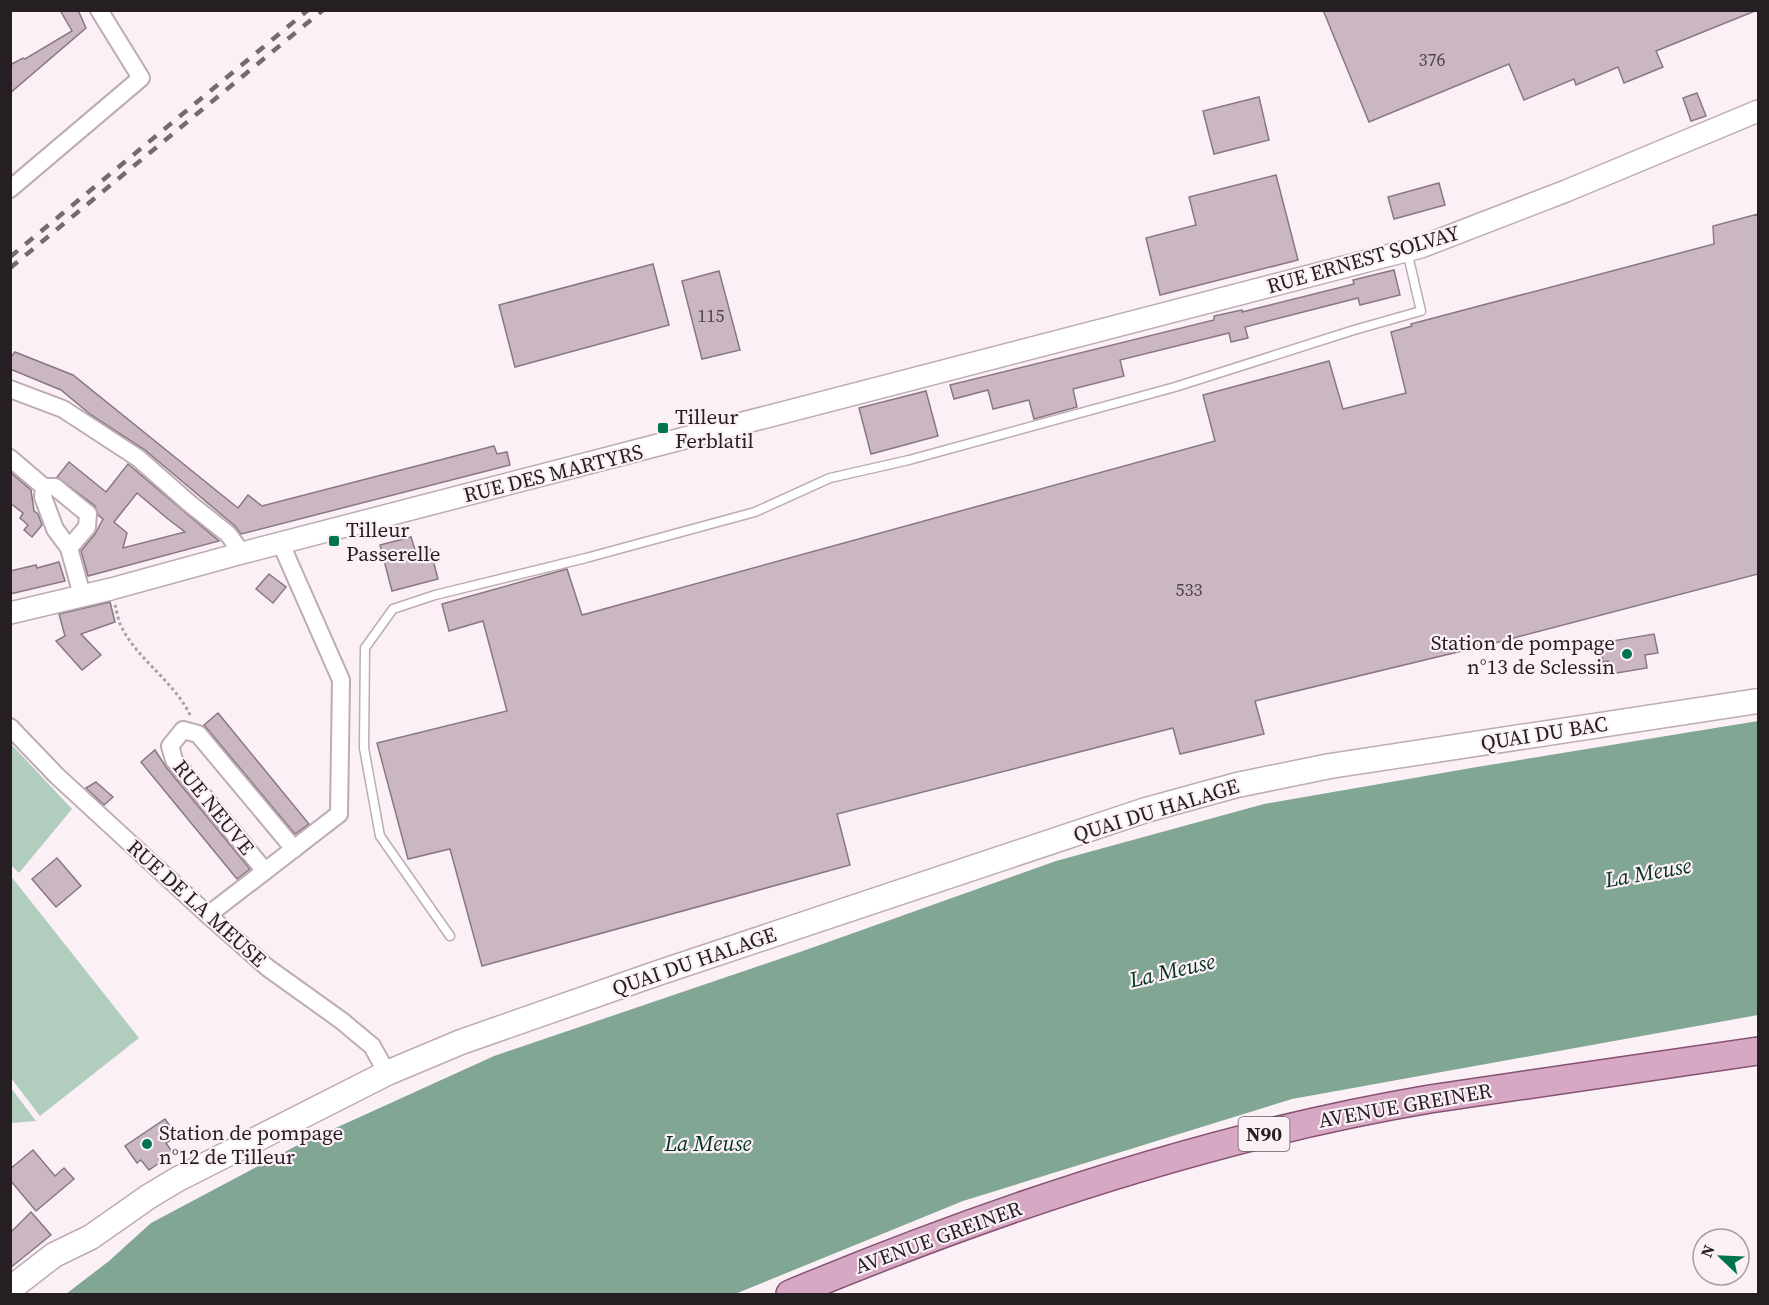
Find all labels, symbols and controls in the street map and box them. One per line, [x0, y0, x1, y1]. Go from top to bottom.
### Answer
house number: 376 [1419, 47, 1446, 72]
street label: RUE ERNEST SOLVAY [1263, 217, 1464, 300]
house number: 115 [698, 303, 725, 328]
place label: Tilleur Ferblatil [675, 402, 754, 455]
marker: Tilleur Ferblatil [656, 421, 670, 435]
street label: RUE DES MARTYRS [460, 437, 646, 509]
place label: Tilleur Passerelle [346, 515, 440, 568]
marker: Tilleur Passerelle [327, 534, 341, 548]
house number: 533 [1176, 577, 1203, 602]
place label: Station de pompage n°13 de Sclessin [1431, 628, 1615, 681]
marker: Station de pompage n°13 de Sclessin [1620, 647, 1634, 661]
street label: QUAI DU BAC [1478, 709, 1610, 757]
street label: RUE NEUVE [167, 753, 261, 861]
street label: QUAI DU HALAGE [1070, 771, 1242, 849]
street label: RUE DE LA MEUSE [121, 833, 273, 973]
water label: La Meuse [1602, 850, 1694, 895]
street label: QUAI DU HALAGE [608, 919, 780, 1003]
water label: La Meuse [1125, 946, 1218, 995]
street label: AVENUE GREINER [1316, 1075, 1494, 1135]
road number: N90 [1238, 1117, 1290, 1151]
place label: Station de pompage n°12 de Tilleur [159, 1118, 343, 1171]
water label: La Meuse [663, 1128, 752, 1158]
marker: Station de pompage n°12 de Tilleur [140, 1137, 154, 1151]
street label: AVENUE GREINER [850, 1193, 1026, 1281]
north arrow [1691, 1227, 1751, 1287]
text: N [1695, 1241, 1720, 1261]

